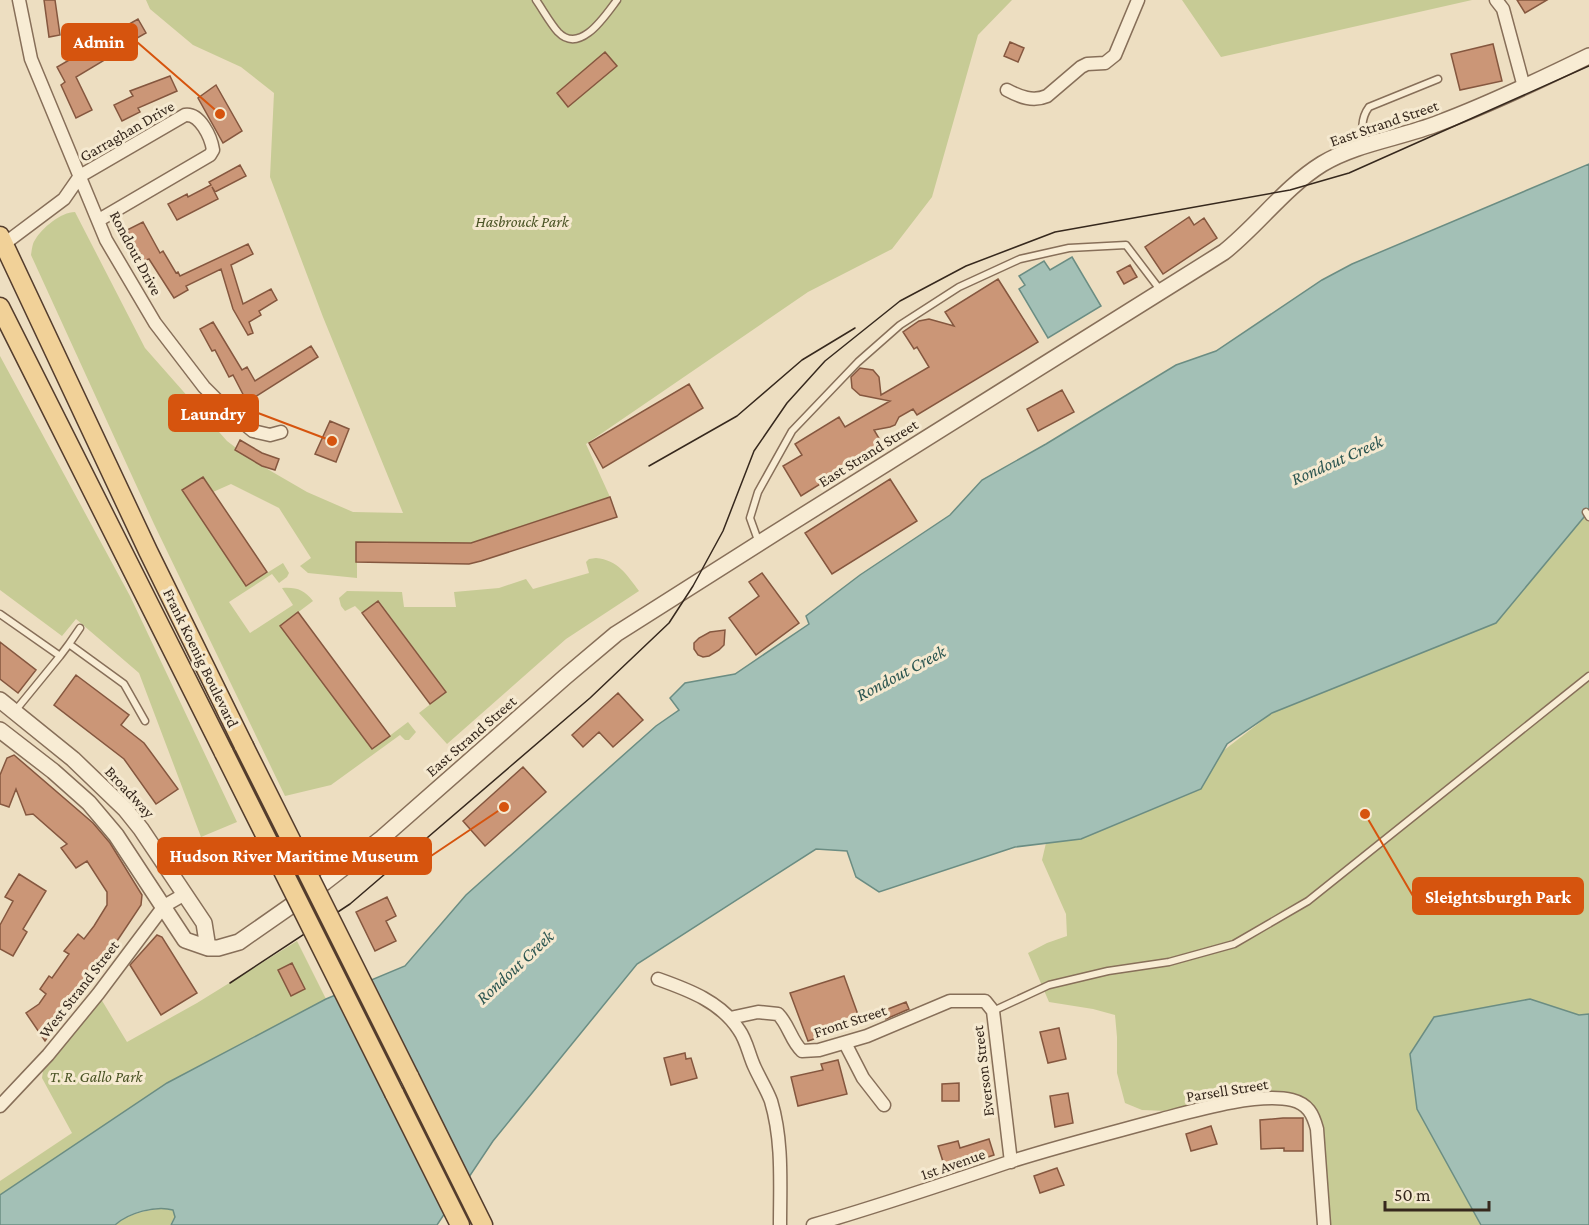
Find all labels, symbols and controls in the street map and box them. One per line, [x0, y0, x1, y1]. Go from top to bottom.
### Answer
callout: Admin [62, 24, 137, 60]
text: Admin [72, 32, 125, 52]
street label: East Strand Street [1327, 96, 1441, 150]
street label: Garraghan Drive [77, 97, 178, 166]
street label: Rondout Drive [107, 208, 165, 298]
park label: Hasbrouck Park [475, 213, 570, 230]
callout: Laundry [169, 395, 258, 431]
text: Laundry [181, 404, 246, 424]
street label: East Strand Street [815, 415, 921, 490]
water label: Rondout Creek [1288, 430, 1387, 489]
street label: Frank Koenig Boulevard [159, 586, 242, 731]
water label: Rondout Creek [853, 641, 950, 705]
street label: East Strand Street [423, 692, 520, 780]
street label: Broadway [101, 763, 159, 822]
callout: Hudson River Maritime Museum [158, 838, 431, 874]
text: Hudson River Maritime Museum [169, 846, 419, 866]
callout: Sleightsburgh Park [1413, 878, 1583, 914]
text: Sleightsburgh Park [1425, 887, 1571, 907]
water label: Rondout Creek [472, 925, 559, 1008]
street label: West Strand Street [36, 936, 123, 1041]
street label: Front Street [811, 1001, 889, 1041]
street label: Everson Street [969, 1024, 997, 1117]
park label: T. R. Gallo Park [49, 1068, 144, 1085]
street label: Parsell Street [1185, 1075, 1270, 1105]
street label: 1st Avenue [919, 1145, 987, 1183]
scale bar [1385, 1174, 1488, 1212]
text: 50 m [1394, 1185, 1431, 1205]

